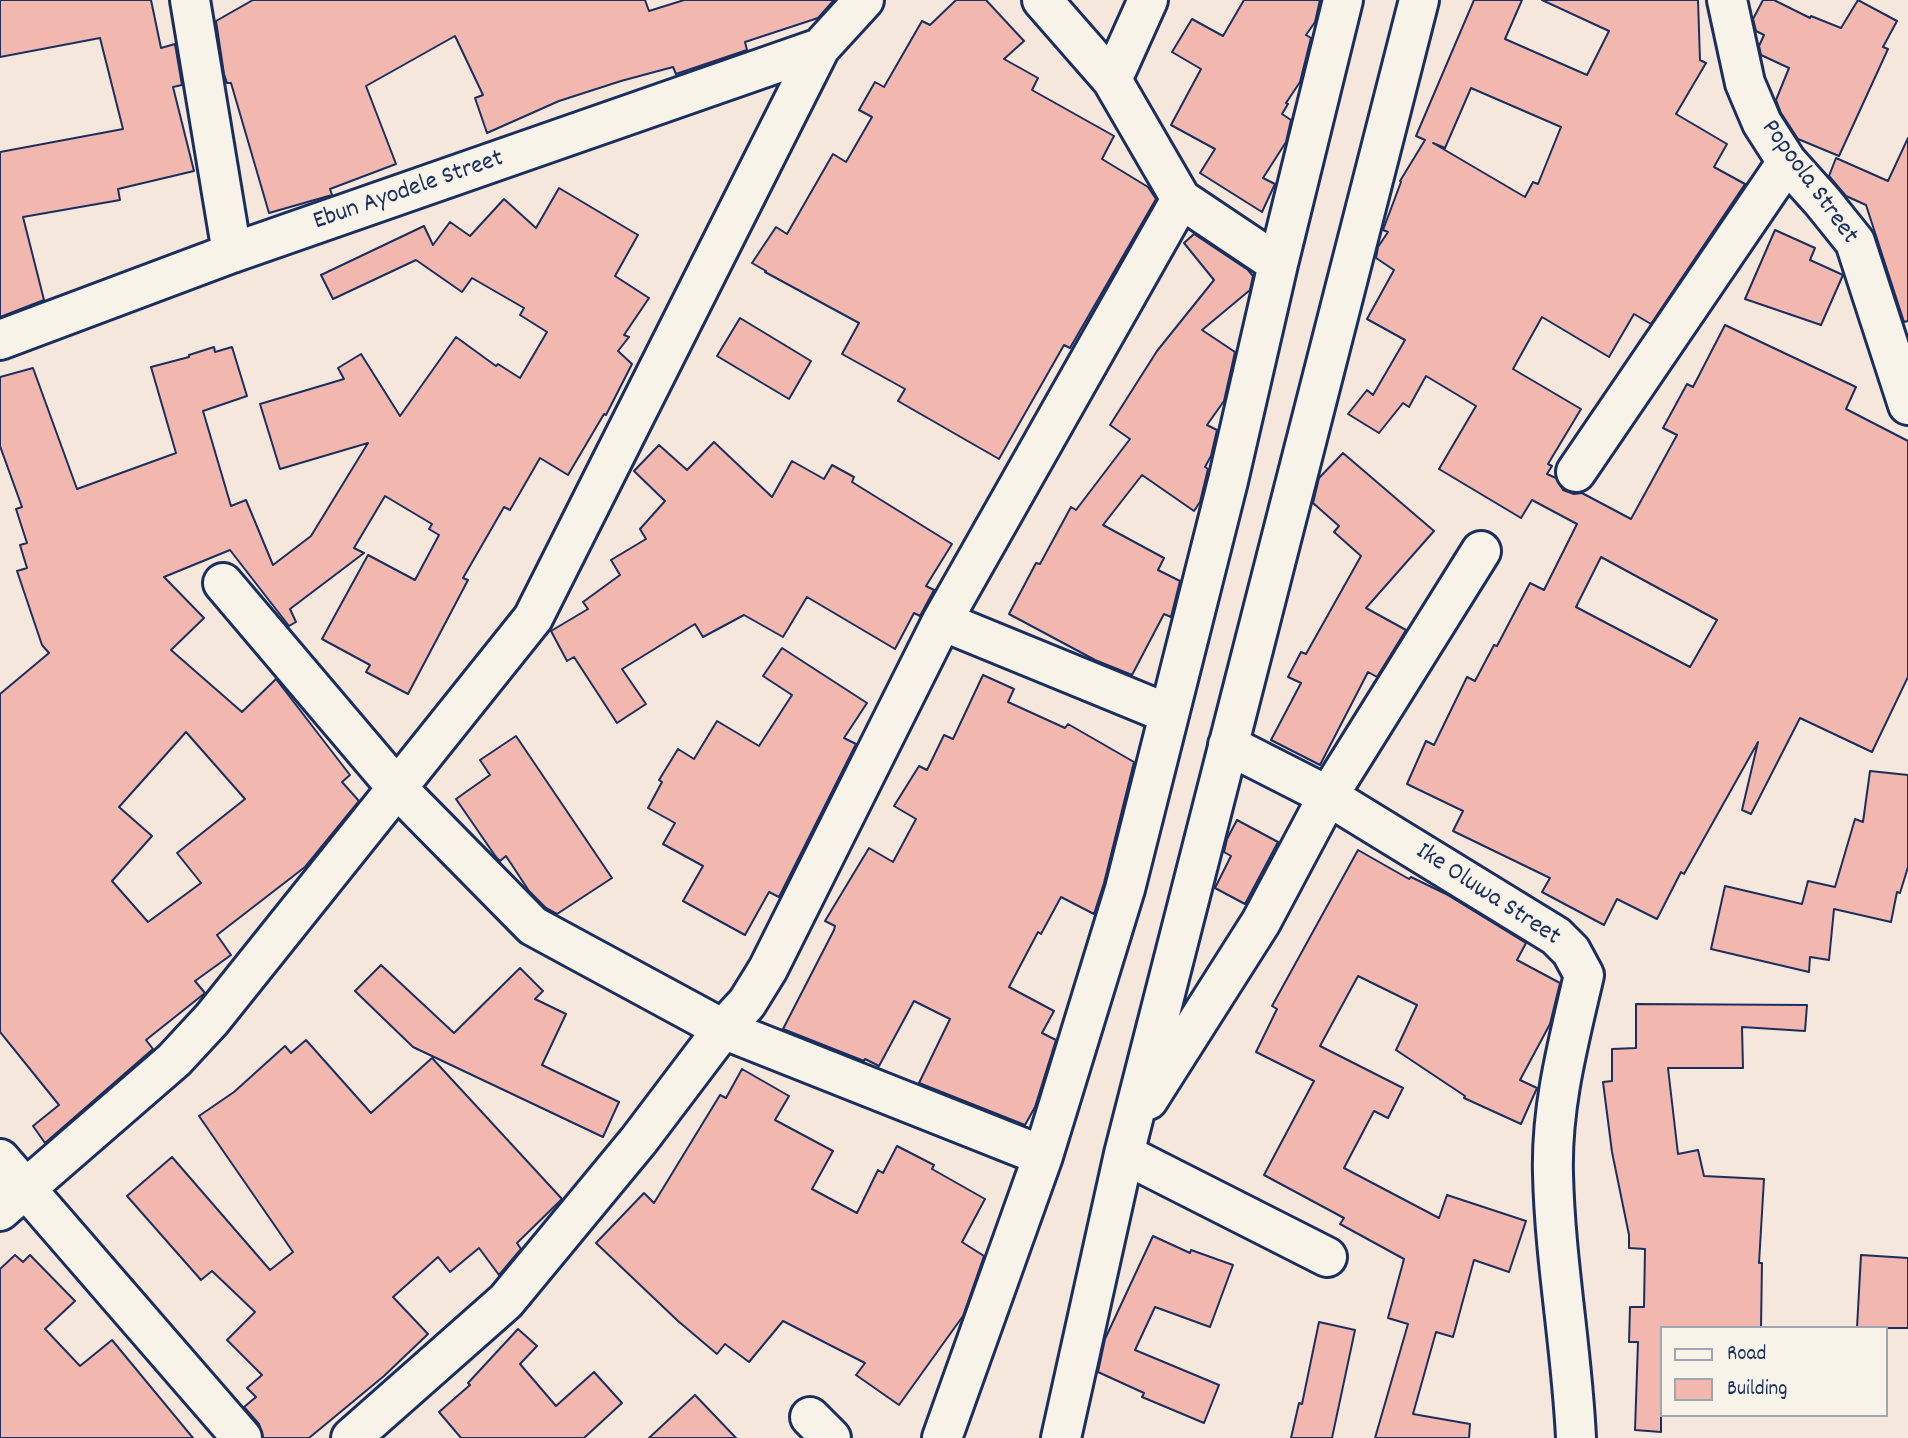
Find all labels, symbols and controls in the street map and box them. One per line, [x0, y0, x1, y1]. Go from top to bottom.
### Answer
street label: Popoola Street [1752, 115, 1864, 251]
street label: Ebun Ayodele Street [310, 145, 508, 239]
street label: Ike Oluwa Street [1409, 838, 1565, 954]
legend [1660, 1326, 1887, 1417]
text: Road [1727, 1340, 1766, 1370]
text: Building [1727, 1375, 1787, 1405]

